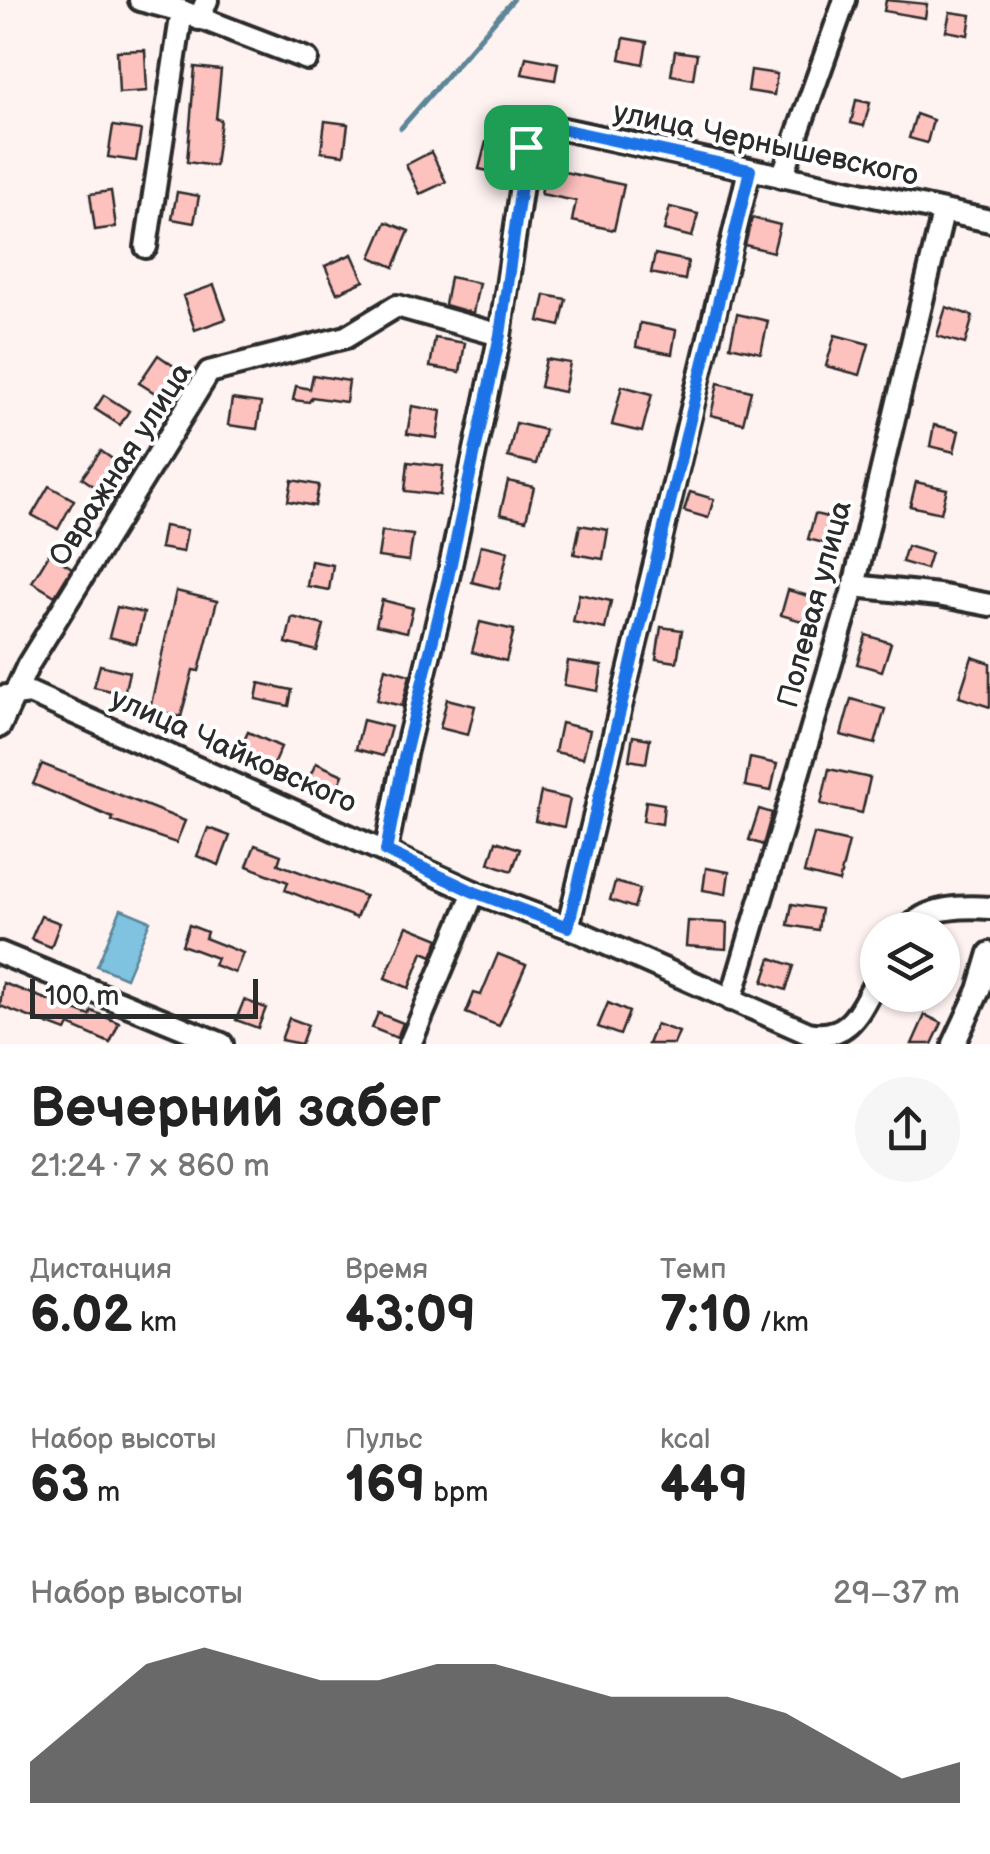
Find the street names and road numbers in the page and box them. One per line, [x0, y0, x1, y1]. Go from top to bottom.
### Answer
street label: улица Чернышевского [610, 94, 922, 194]
street label: Овражная улица [42, 356, 200, 573]
street label: Полевая улица [770, 497, 860, 712]
street label: улица Чайковского [105, 681, 362, 821]

